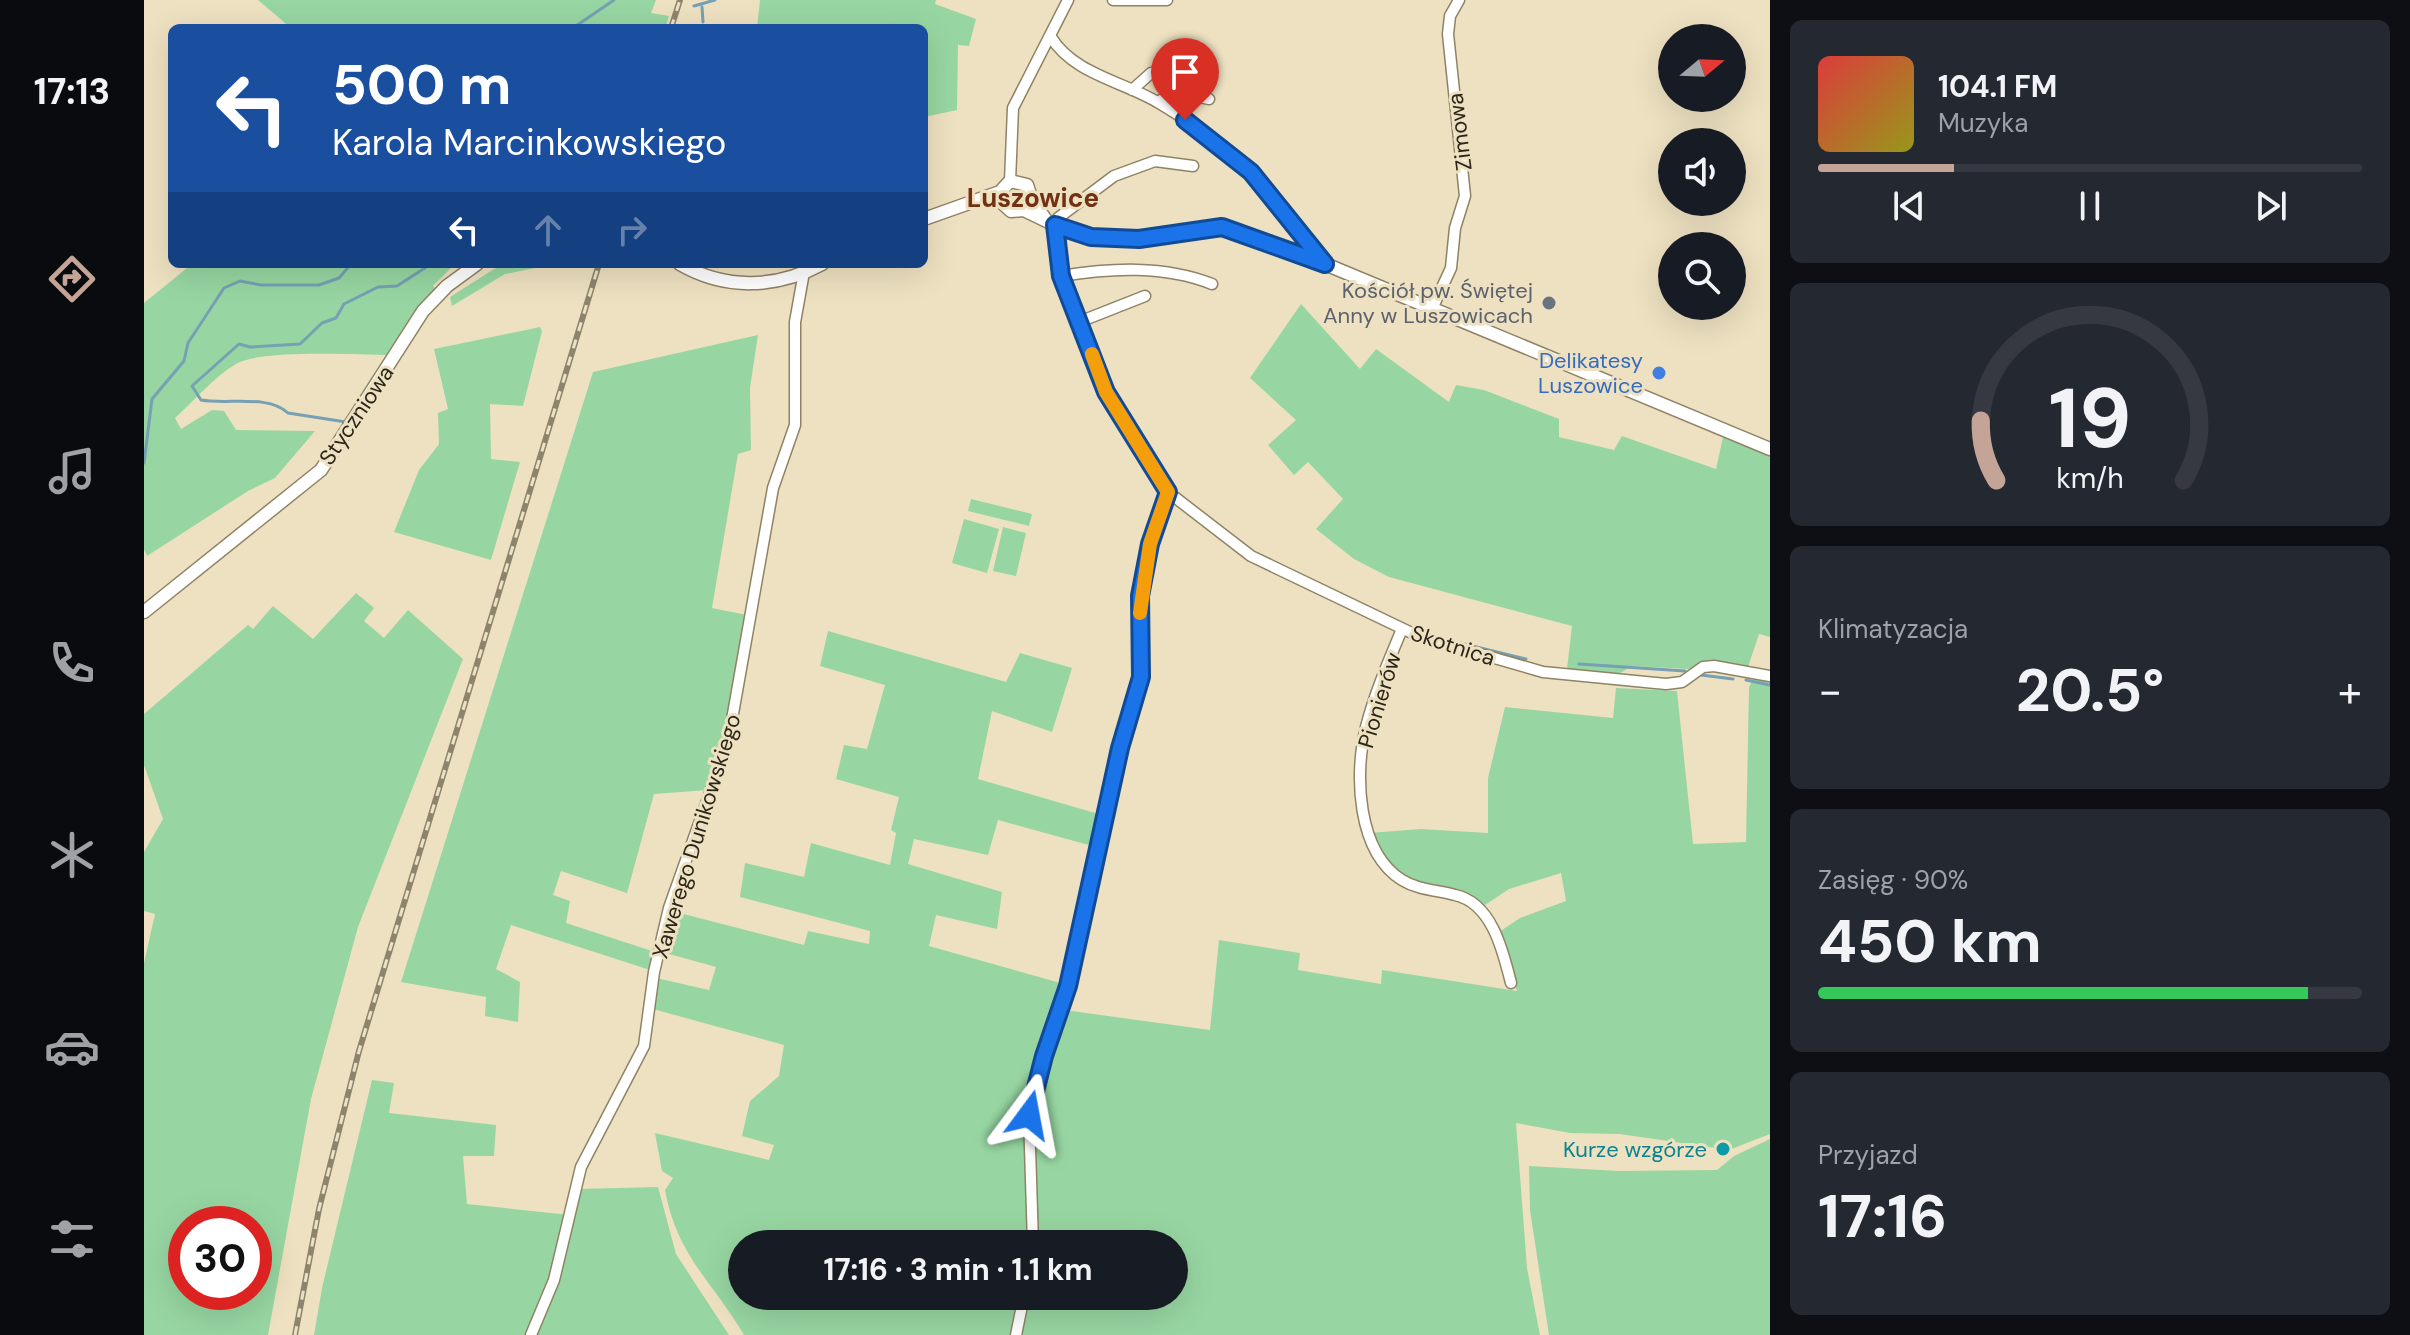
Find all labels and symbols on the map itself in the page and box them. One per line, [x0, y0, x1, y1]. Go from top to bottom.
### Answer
north arrow [1658, 24, 1746, 112]
pin [1151, 38, 1219, 120]
street label: Zimowa [1440, 92, 1479, 172]
district label: Luszowice [967, 181, 1099, 215]
place label: Kościół pw. Świętej Anny w Luszowicach [1323, 276, 1533, 330]
marker: Kościół pw. Świętej Anny w Luszowicach [1540, 294, 1558, 312]
place label: Delikatesy Luszowice [1538, 346, 1643, 400]
street label: Styczniowa [312, 360, 400, 471]
marker: Delikatesy Luszowice [1650, 364, 1668, 382]
street label: Skotnica [1407, 618, 1499, 673]
street label: Pionierów [1351, 649, 1408, 752]
street label: Xawerego Dunikowskiego [645, 710, 748, 962]
position arrow [987, 1073, 1071, 1157]
place label: Kurze wzgórze [1563, 1135, 1707, 1164]
marker: Kurze wzgórze [1714, 1140, 1732, 1158]
speed limit sign: 30 [168, 1206, 272, 1310]

